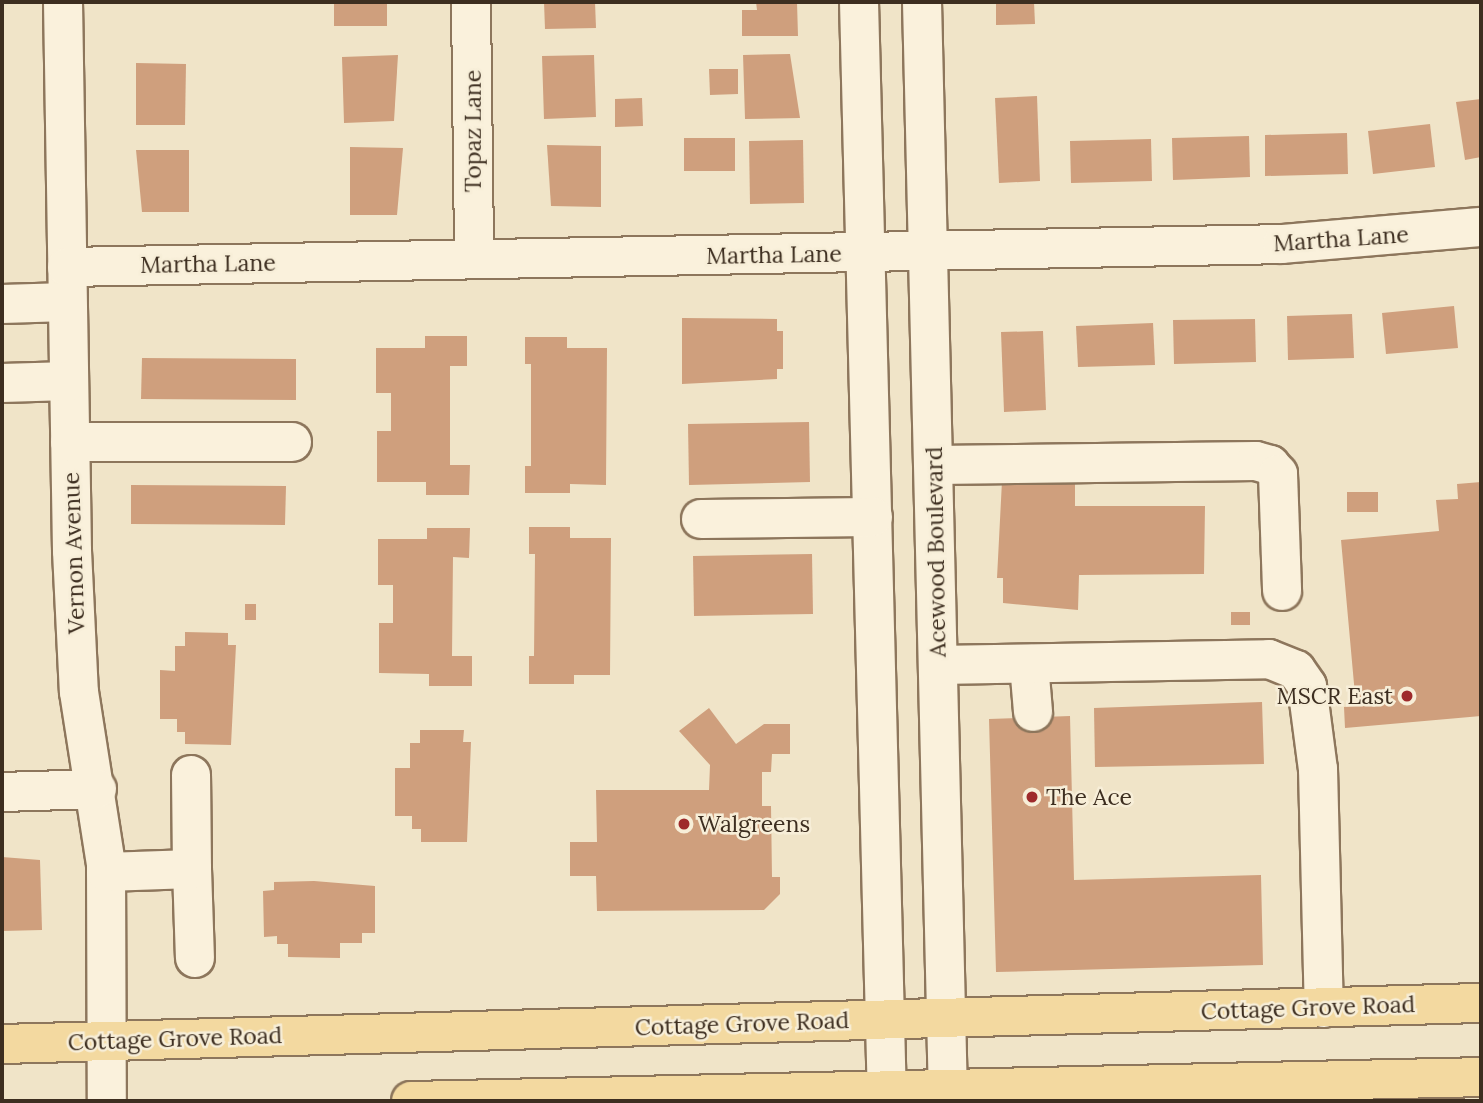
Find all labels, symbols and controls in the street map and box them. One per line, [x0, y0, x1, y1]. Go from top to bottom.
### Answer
street label: Topaz Lane [459, 70, 487, 192]
street label: Martha Lane [1272, 220, 1410, 258]
street label: Martha Lane [706, 240, 842, 270]
street label: Martha Lane [140, 249, 276, 279]
street label: Acewood Boulevard [920, 446, 952, 658]
street label: Vernon Avenue [57, 472, 91, 634]
place label: MSCR East [1277, 682, 1393, 710]
marker: MSCR East [1399, 688, 1415, 704]
place label: The Ace [1046, 783, 1132, 811]
marker: The Ace [1024, 789, 1040, 805]
place label: Walgreens [698, 810, 810, 838]
marker: Walgreens [676, 816, 692, 832]
street label: Cottage Grove Road [1200, 990, 1416, 1026]
street label: Cottage Grove Road [634, 1006, 850, 1042]
street label: Cottage Grove Road [67, 1021, 283, 1057]

